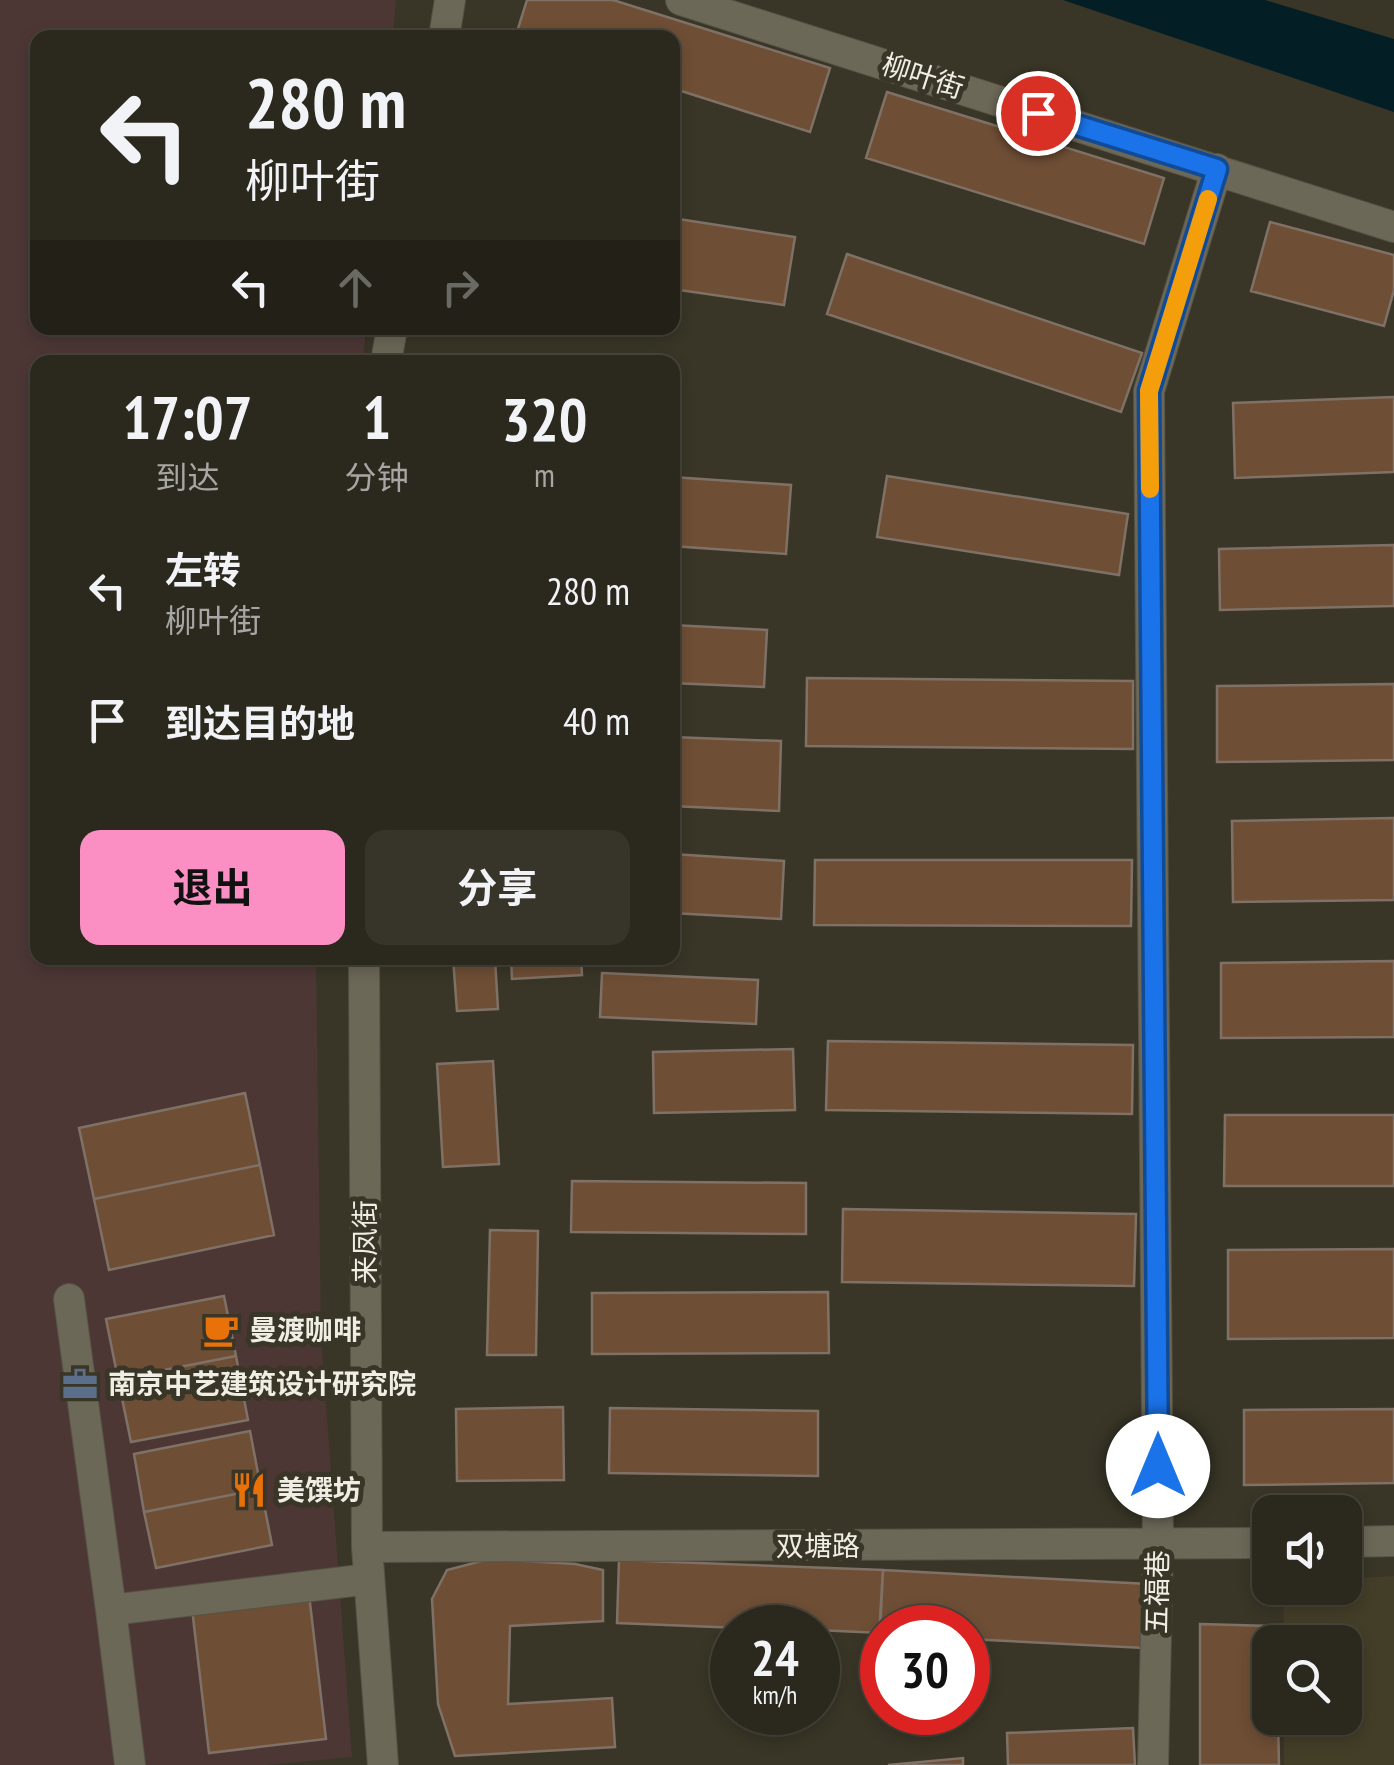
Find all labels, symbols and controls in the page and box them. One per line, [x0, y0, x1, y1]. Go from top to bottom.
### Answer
street label: 柳叶街 [877, 45, 969, 106]
text: 280 m [245, 57, 406, 147]
icon: left [80, 70, 210, 200]
pin [996, 71, 1081, 156]
icon: arrive [1011, 86, 1066, 141]
text: 柳叶街 [245, 151, 380, 209]
icon: left [223, 260, 278, 315]
icon: ahead [328, 260, 383, 315]
icon: right [433, 260, 488, 315]
text: 17:07 [123, 378, 252, 456]
text: 1 [363, 378, 391, 456]
text: 320 [501, 380, 587, 458]
text: m [534, 454, 555, 496]
text: 到达 [155, 456, 219, 498]
text: 分钟 [345, 456, 409, 498]
text: 左转 [165, 545, 241, 594]
icon: left [80, 563, 135, 618]
text: 280 m [546, 566, 630, 615]
text: 柳叶街 [165, 599, 261, 641]
icon: arrive [80, 693, 135, 748]
text: 40 m [563, 696, 630, 745]
text: 到达目的地 [165, 698, 355, 747]
button: 退出 [80, 830, 345, 945]
button: 分享 [365, 830, 630, 945]
street label: 来凤街 [346, 1200, 383, 1284]
cafe icon: 曼渡咖啡 [202, 1311, 240, 1349]
place label: 曼渡咖啡 [249, 1311, 361, 1348]
office icon: 南京中艺建筑设计研究院 [61, 1365, 99, 1403]
place label: 南京中艺建筑设计研究院 [108, 1365, 416, 1402]
position arrow [1106, 1414, 1210, 1518]
restaurant icon: 美馔坊 [230, 1471, 268, 1509]
place label: 美馔坊 [277, 1471, 361, 1508]
map controls [1252, 1495, 1362, 1735]
button: sound [1252, 1495, 1362, 1605]
street label: 双塘路 [776, 1527, 860, 1564]
street label: 五福巷 [1137, 1550, 1176, 1634]
speed limit sign: 30 [860, 1605, 990, 1735]
text: 24 [751, 1625, 799, 1690]
button: search [1252, 1625, 1362, 1735]
text: km/h [753, 1679, 797, 1711]

